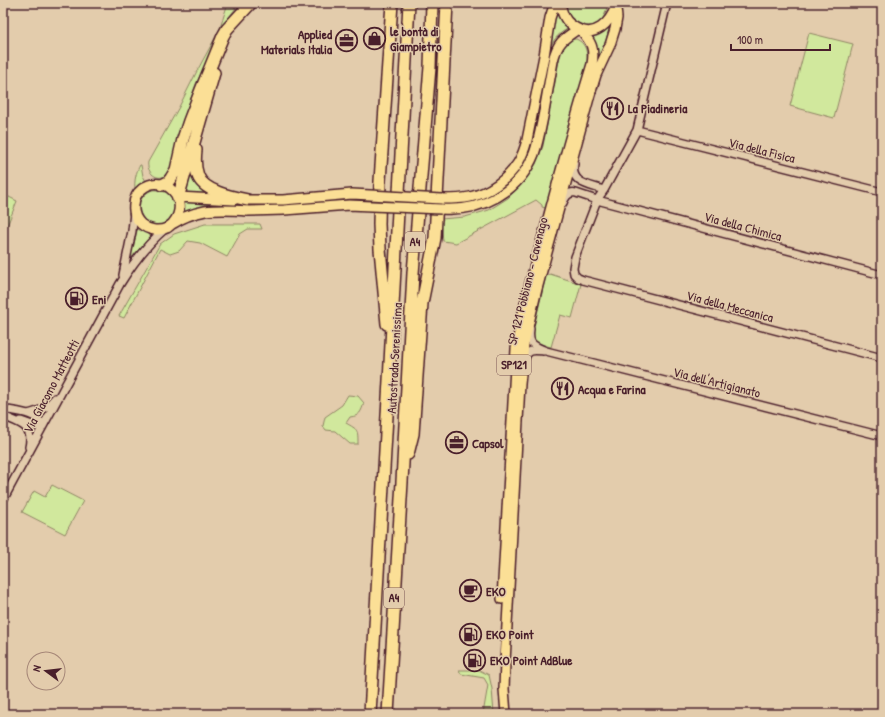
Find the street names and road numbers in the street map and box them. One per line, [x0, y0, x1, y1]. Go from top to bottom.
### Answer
street label: Via della Fisica [727, 133, 797, 167]
street label: Via della Chimica [702, 207, 784, 245]
street label: SP 121 Pobbiano - Cavenago [502, 215, 552, 347]
road number: A4 [405, 232, 425, 252]
street label: Via della Meccanica [685, 286, 775, 326]
street label: Autostrada Serenissima [382, 302, 406, 414]
street label: Via Giacomo Matteotti [19, 336, 83, 436]
road number: SP121 [497, 355, 531, 375]
street label: Via dell'Artigianato [671, 362, 763, 402]
road number: A4 [384, 588, 404, 608]

